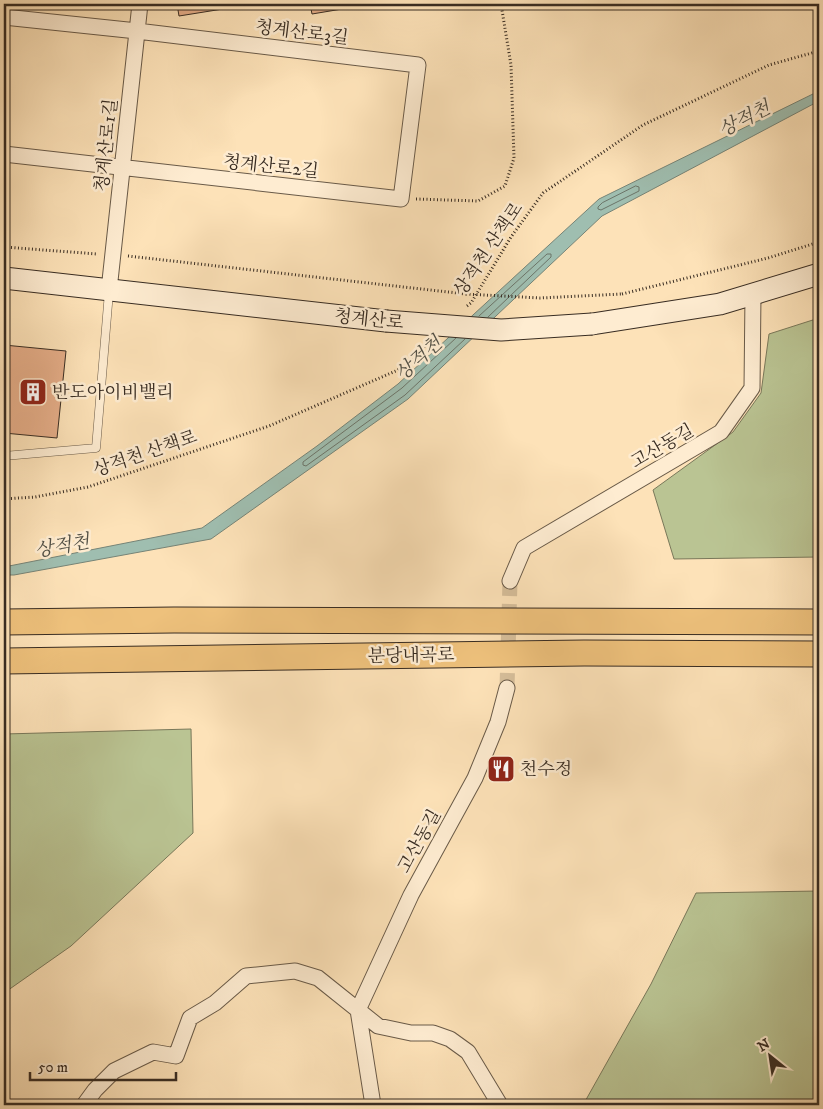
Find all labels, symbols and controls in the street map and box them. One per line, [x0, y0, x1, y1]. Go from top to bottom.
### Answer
street label: 청계산로3길 [254, 16, 350, 50]
water label: 상적천 [715, 96, 776, 142]
street label: 청계산로1길 [91, 97, 123, 193]
street label: 청계산로2길 [222, 151, 320, 183]
street label: 상적천 산책로 [449, 199, 528, 301]
street label: 청계산로 [333, 305, 405, 335]
water label: 상적천 [391, 331, 448, 386]
building icon: 반도아이비밸리 [18, 377, 48, 407]
place label: 반도아이비밸리 [52, 382, 174, 404]
street label: 고산동길 [627, 420, 698, 474]
street label: 상적천 산책로 [91, 426, 200, 482]
water label: 상적천 [33, 530, 93, 563]
street label: 분당내곡로 [367, 644, 455, 668]
restaurant icon: 천수정 [486, 754, 516, 784]
place label: 천수정 [520, 759, 572, 781]
street label: 고산동길 [393, 806, 446, 877]
north arrow [746, 1032, 796, 1082]
text: N [755, 1035, 774, 1056]
scale bar [30, 1049, 176, 1081]
text: 50 m [38, 1058, 68, 1077]

